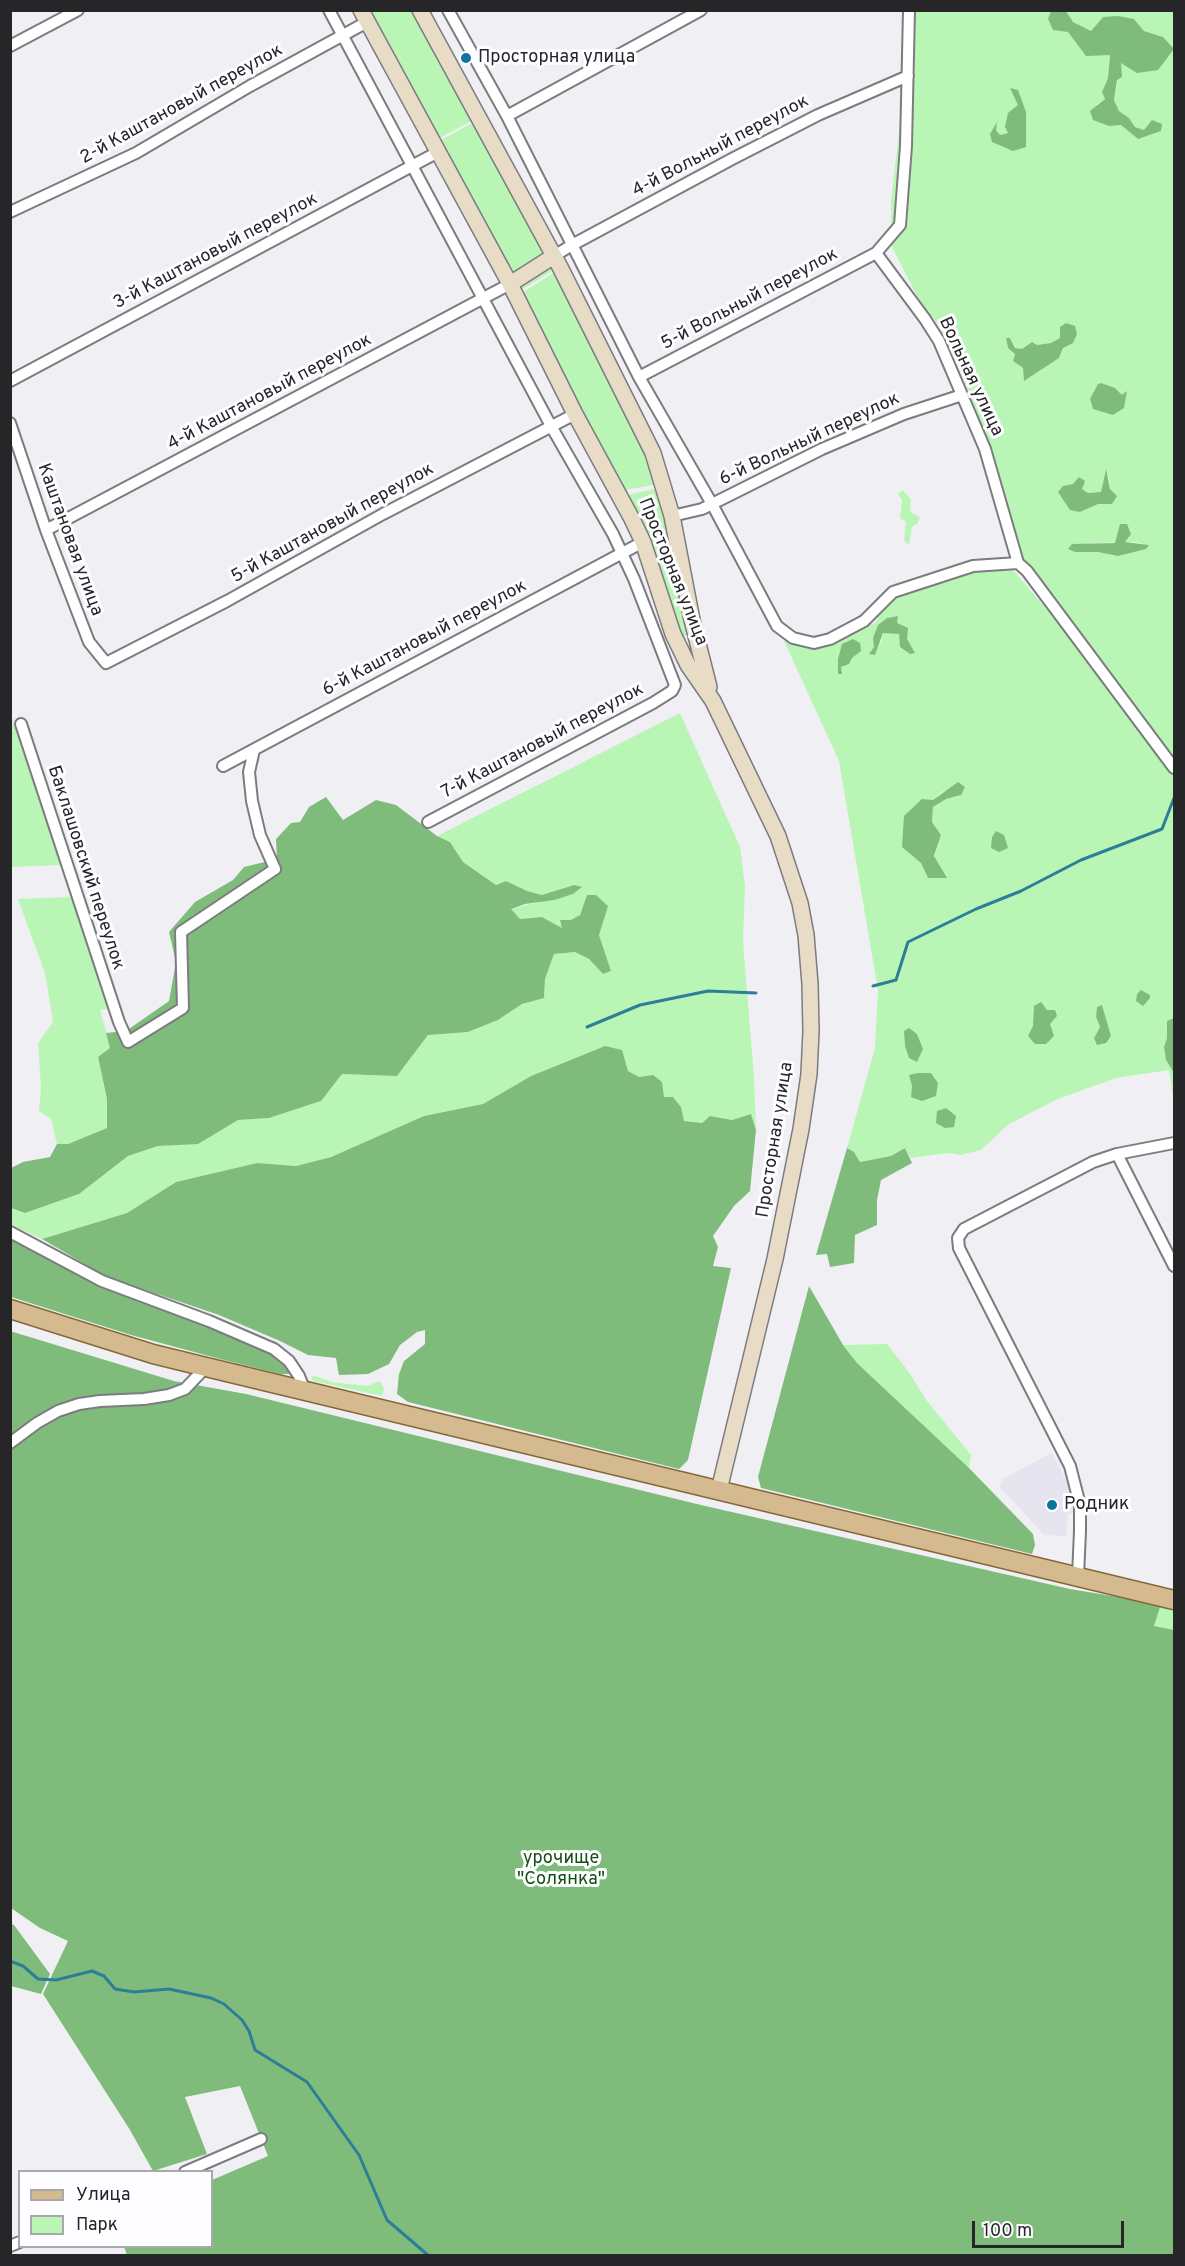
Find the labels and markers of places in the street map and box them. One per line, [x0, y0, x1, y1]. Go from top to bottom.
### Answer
place label: Просторная улица [478, 47, 635, 69]
marker: Просторная улица [459, 51, 473, 65]
place label: Родник [1064, 1494, 1129, 1516]
marker: Родник [1045, 1498, 1059, 1512]

